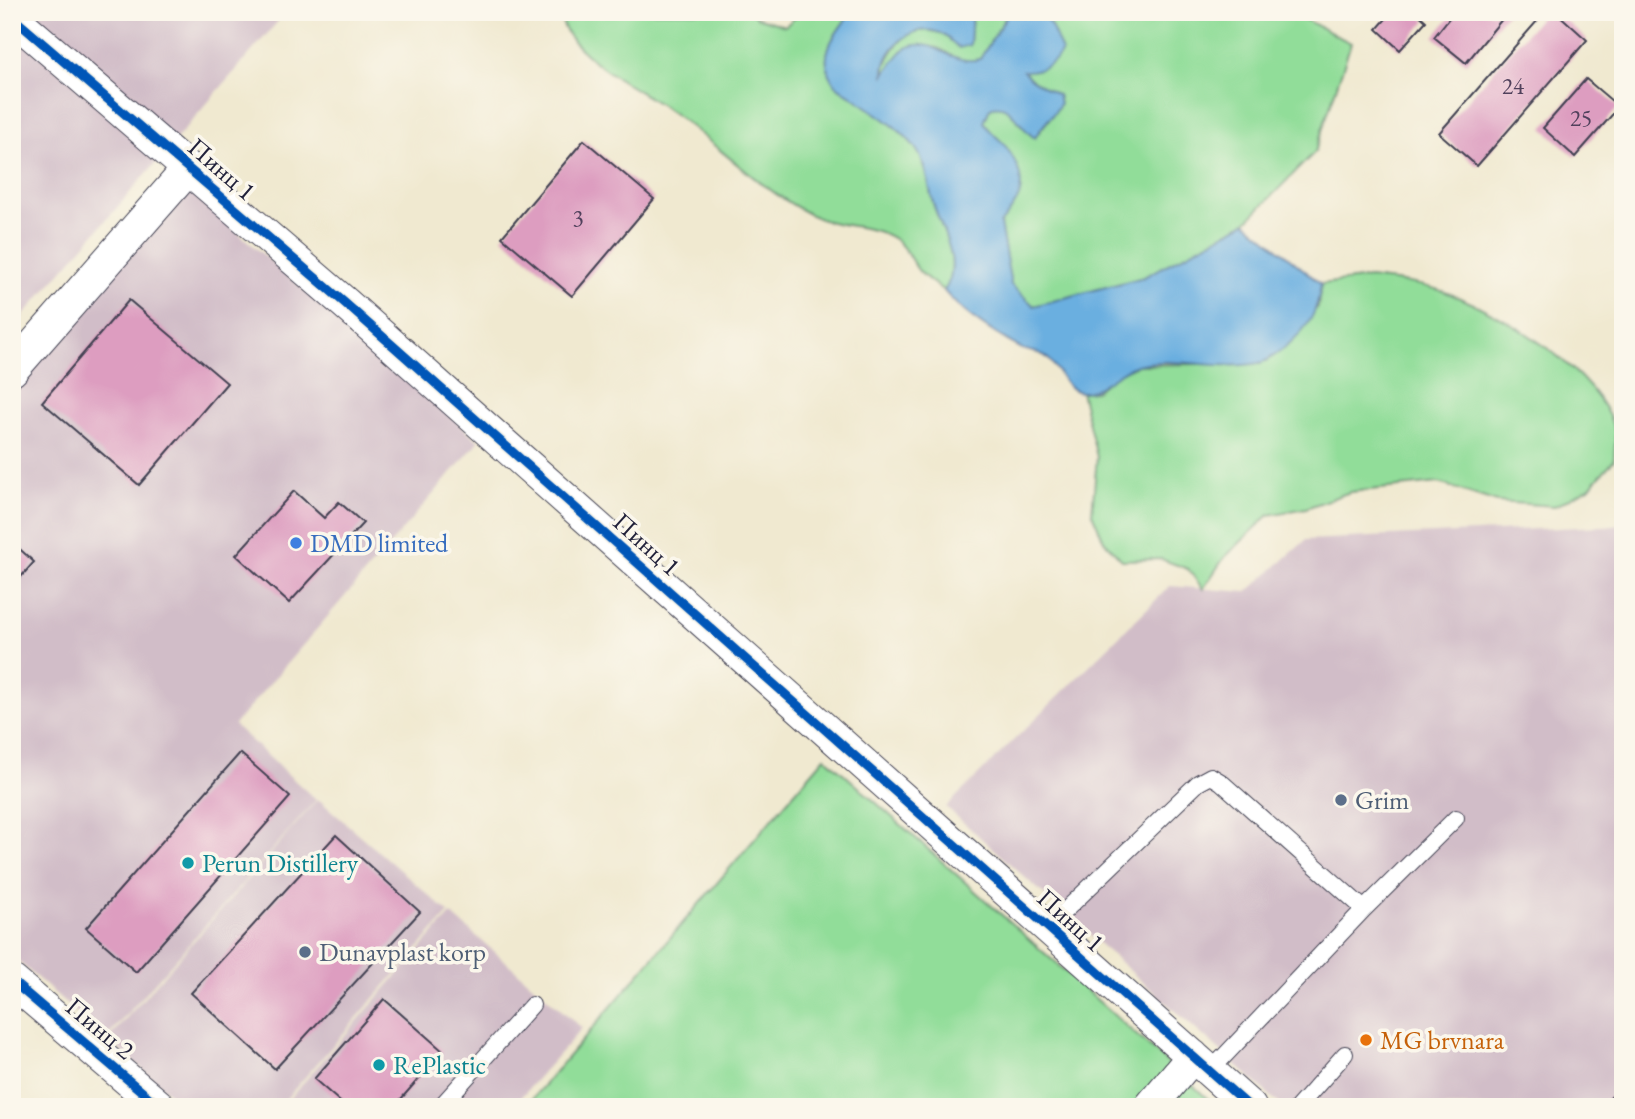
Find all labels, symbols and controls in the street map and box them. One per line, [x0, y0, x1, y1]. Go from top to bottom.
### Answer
house number: 24 [1502, 71, 1525, 101]
house number: 25 [1570, 103, 1592, 133]
street label: Пинц 1 [181, 130, 263, 208]
house number: 3 [572, 203, 584, 233]
street label: Пинц 1 [606, 505, 688, 583]
place label: DMD limited [310, 526, 449, 560]
marker: DMD limited [288, 535, 304, 551]
place label: Grim [1355, 783, 1409, 817]
marker: Grim [1333, 792, 1349, 808]
place label: Perun Distillery [202, 846, 359, 880]
marker: Perun Distillery [180, 855, 196, 871]
street label: Пинц 1 [1030, 881, 1112, 959]
place label: Dunavplast korp [319, 935, 486, 969]
marker: Dunavplast korp [297, 944, 313, 960]
street label: Пинц 2 [58, 989, 142, 1067]
place label: MG brvnara [1380, 1023, 1505, 1057]
marker: MG brvnara [1358, 1032, 1374, 1048]
place label: RePlastic [393, 1048, 486, 1082]
marker: RePlastic [371, 1057, 387, 1073]

